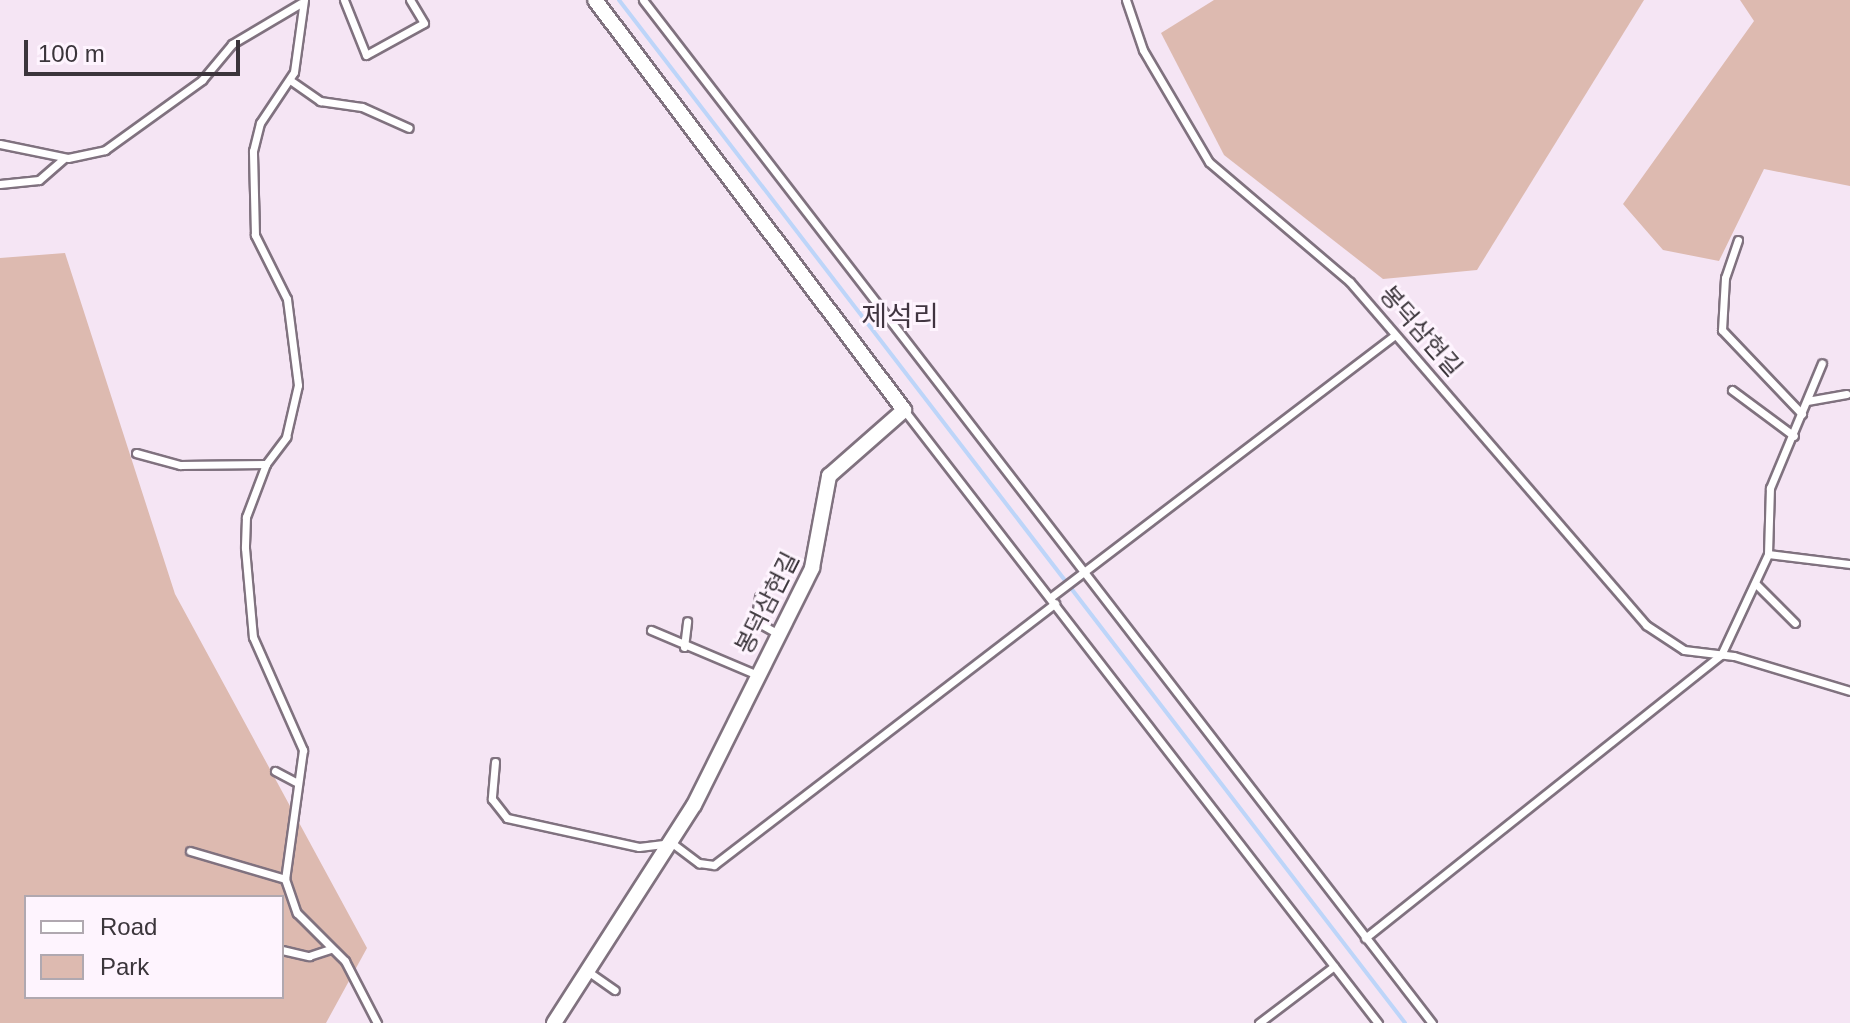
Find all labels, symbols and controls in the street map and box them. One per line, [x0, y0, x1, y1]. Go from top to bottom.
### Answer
scale bar [28, 24, 244, 74]
text: 100 m [38, 40, 105, 67]
street label: 봉덕삼현길 [1374, 280, 1468, 382]
district label: 제석리 [861, 300, 939, 334]
street label: 봉덕삼현길 [729, 547, 805, 659]
legend [24, 895, 284, 999]
text: Road [100, 913, 157, 940]
text: Park [100, 953, 149, 980]

